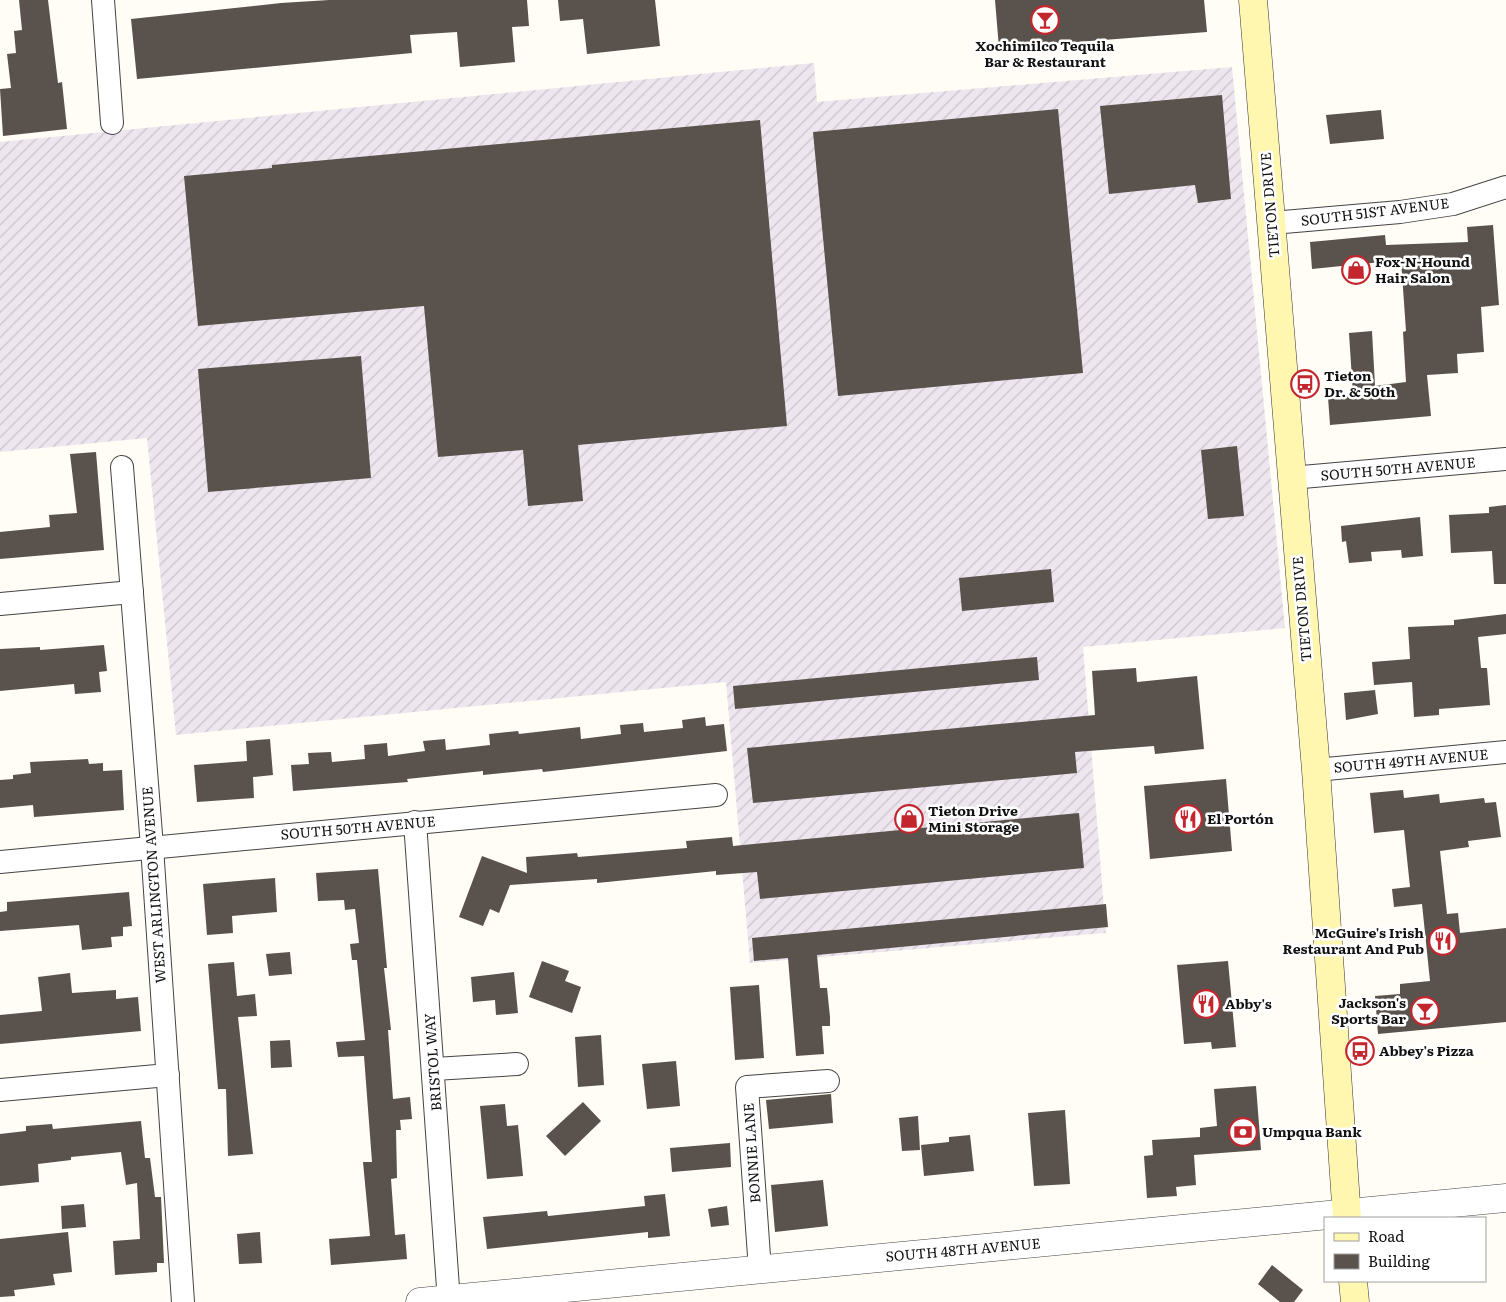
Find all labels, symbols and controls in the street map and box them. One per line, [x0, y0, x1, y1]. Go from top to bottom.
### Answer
bar icon: Xochimilco Tequila Bar & Restaurant [1030, 5, 1060, 35]
place label: Xochimilco Tequila Bar & Restaurant [976, 35, 1115, 71]
street label: TIETON DRIVE [1254, 151, 1284, 259]
street label: SOUTH 51ST AVENUE [1300, 192, 1450, 230]
place label: Fox-N-Hound Hair Salon [1375, 251, 1470, 287]
shop icon: Fox-N-Hound Hair Salon [1341, 255, 1371, 285]
place label: Tieton Dr. & 50th [1324, 365, 1396, 401]
bus stop icon: Tieton Dr. & 50th [1290, 369, 1320, 399]
street label: SOUTH 50TH AVENUE [1320, 451, 1476, 485]
street label: TIETON DRIVE [1286, 555, 1316, 663]
street label: SOUTH 49TH AVENUE [1333, 743, 1489, 777]
street label: WEST ARLINGTON AVENUE [136, 786, 170, 984]
place label: Tieton Drive Mini Storage [928, 800, 1019, 836]
shop icon: Tieton Drive Mini Storage [894, 804, 924, 834]
restaurant icon: El Portón [1173, 804, 1203, 834]
place label: El Portón [1207, 808, 1274, 828]
street label: SOUTH 50TH AVENUE [280, 810, 436, 844]
place label: McGuire's Irish Restaurant And Pub [1283, 922, 1424, 958]
restaurant icon: McGuire's Irish Restaurant And Pub [1428, 926, 1458, 956]
restaurant icon: Abby's [1191, 989, 1221, 1019]
place label: Jackson's Sports Bar [1331, 992, 1406, 1028]
place label: Abby's [1225, 993, 1272, 1013]
bar icon: Jackson's Sports Bar [1410, 996, 1440, 1026]
street label: BRISTOL WAY [419, 1012, 445, 1112]
bus stop icon: Abbey's Pizza [1345, 1036, 1375, 1066]
place label: Abbey's Pizza [1379, 1040, 1475, 1060]
street label: BONNIE LANE [738, 1102, 764, 1204]
bank icon: Umpqua Bank [1228, 1117, 1258, 1147]
place label: Umpqua Bank [1262, 1121, 1362, 1141]
legend [1324, 1217, 1486, 1282]
text: Road [1368, 1224, 1404, 1247]
street label: SOUTH 48TH AVENUE [885, 1232, 1041, 1266]
text: Building [1368, 1249, 1430, 1272]

